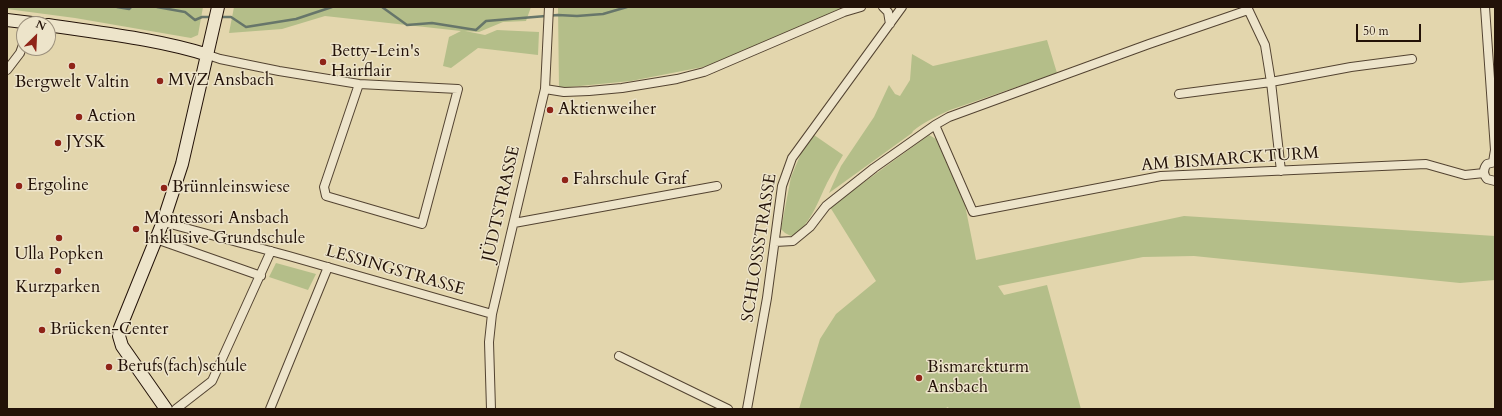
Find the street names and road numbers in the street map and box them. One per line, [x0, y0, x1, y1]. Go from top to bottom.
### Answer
street label: JÜDTSTRASSE [479, 144, 525, 264]
street label: AM BISMARCKTURM [1140, 144, 1320, 176]
street label: SCHLOSSSTRASSE [738, 172, 782, 324]
street label: LESSINGSTRASSE [323, 241, 467, 301]

